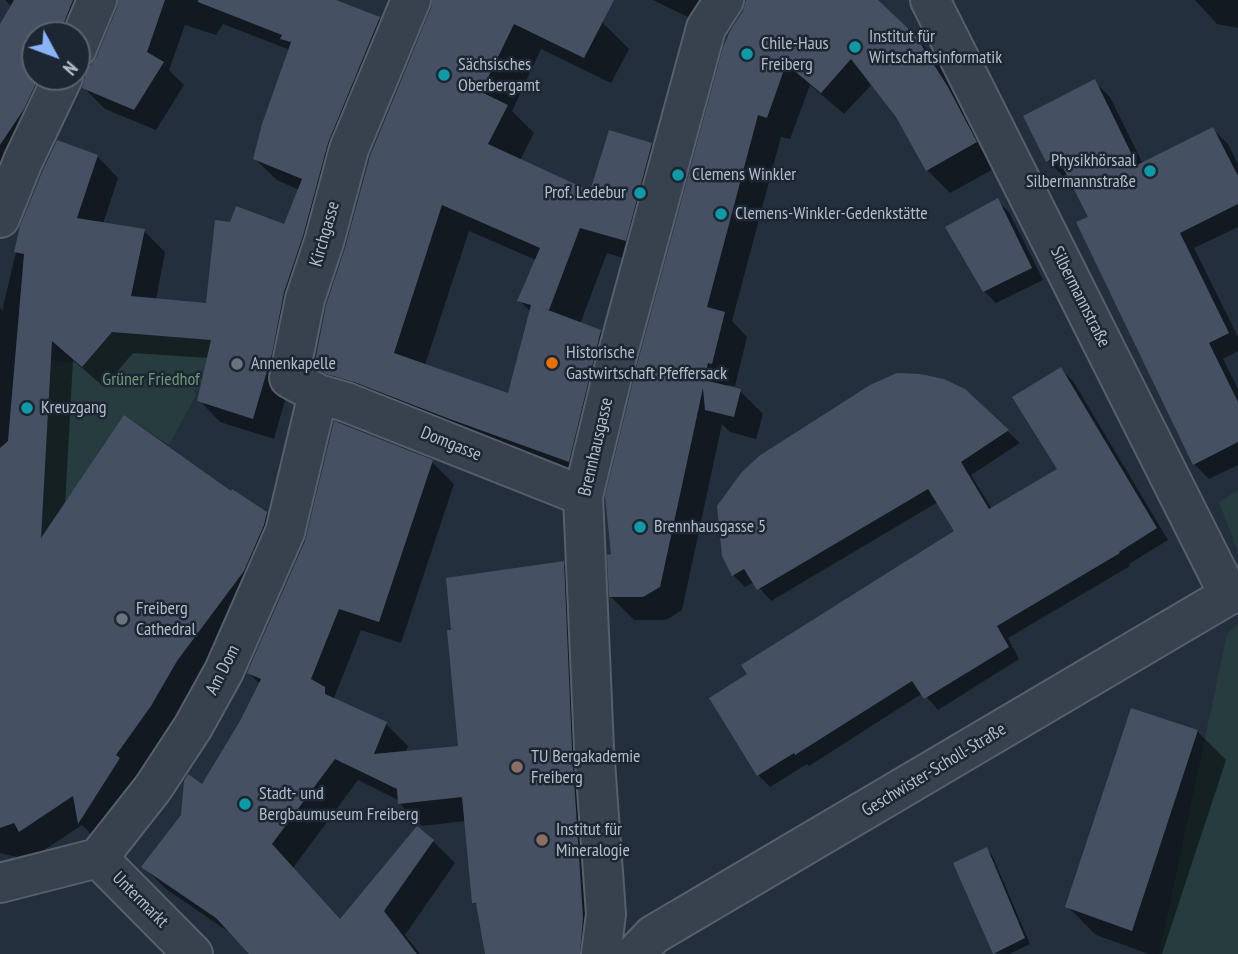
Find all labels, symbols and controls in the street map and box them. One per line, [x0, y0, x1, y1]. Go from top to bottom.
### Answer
north arrow [21, 21, 91, 91]
place label: Institut für Wirtschaftsinformatik [869, 26, 1002, 68]
place label: Chile-Haus Freiberg [761, 33, 829, 76]
marker: Institut für Wirtschaftsinformatik [847, 39, 863, 55]
marker: Chile-Haus Freiberg [739, 46, 755, 62]
place label: Sächsisches Oberbergamt [458, 54, 540, 96]
text: N [58, 57, 83, 80]
marker: Sächsisches Oberbergamt [436, 67, 452, 83]
place label: Physikhörsaal Silbermannstraße [1026, 150, 1136, 192]
marker: Physikhörsaal Silbermannstraße [1142, 163, 1158, 179]
place label: Clemens Winkler [692, 164, 796, 186]
marker: Clemens Winkler [670, 167, 686, 183]
place label: Prof. Ledebur [544, 182, 626, 204]
marker: Prof. Ledebur [632, 185, 648, 201]
street label: Kirchgasse [305, 199, 345, 269]
place label: Clemens-Winkler-Gedenkstätte [735, 203, 928, 225]
marker: Clemens-Winkler-Gedenkstätte [713, 206, 729, 222]
street label: Silbermannstraße [1045, 243, 1115, 351]
place label: Historische Gastwirtschaft Pfeffersack [566, 342, 727, 384]
place label: Annenkapelle [251, 353, 336, 375]
marker: Historische Gastwirtschaft Pfeffersack [544, 355, 560, 371]
marker: Annenkapelle [229, 356, 245, 372]
park label: Grüner Friedhof [102, 369, 200, 391]
street label: Brennhausgasse [574, 396, 618, 498]
place label: Kreuzgang [41, 397, 107, 419]
marker: Kreuzgang [19, 400, 35, 416]
street label: Domgasse [418, 422, 484, 466]
place label: Brennhausgasse 5 [654, 516, 766, 538]
marker: Brennhausgasse 5 [632, 519, 648, 535]
place label: Freiberg Cathedral [136, 598, 196, 640]
marker: Freiberg Cathedral [114, 611, 130, 627]
street label: Am Dom [201, 641, 245, 699]
street label: Geschwister-Scholl-Straße [858, 718, 1010, 822]
place label: TU Bergakademie Freiberg [531, 746, 641, 788]
marker: TU Bergakademie Freiberg [509, 759, 525, 775]
place label: Stadt- und Bergbaumuseum Freiberg [259, 783, 418, 826]
marker: Stadt- und Bergbaumuseum Freiberg [237, 796, 253, 812]
place label: Institut für Mineralogie [556, 819, 630, 862]
marker: Institut für Mineralogie [534, 832, 550, 848]
street label: Untermarkt [108, 868, 172, 932]

